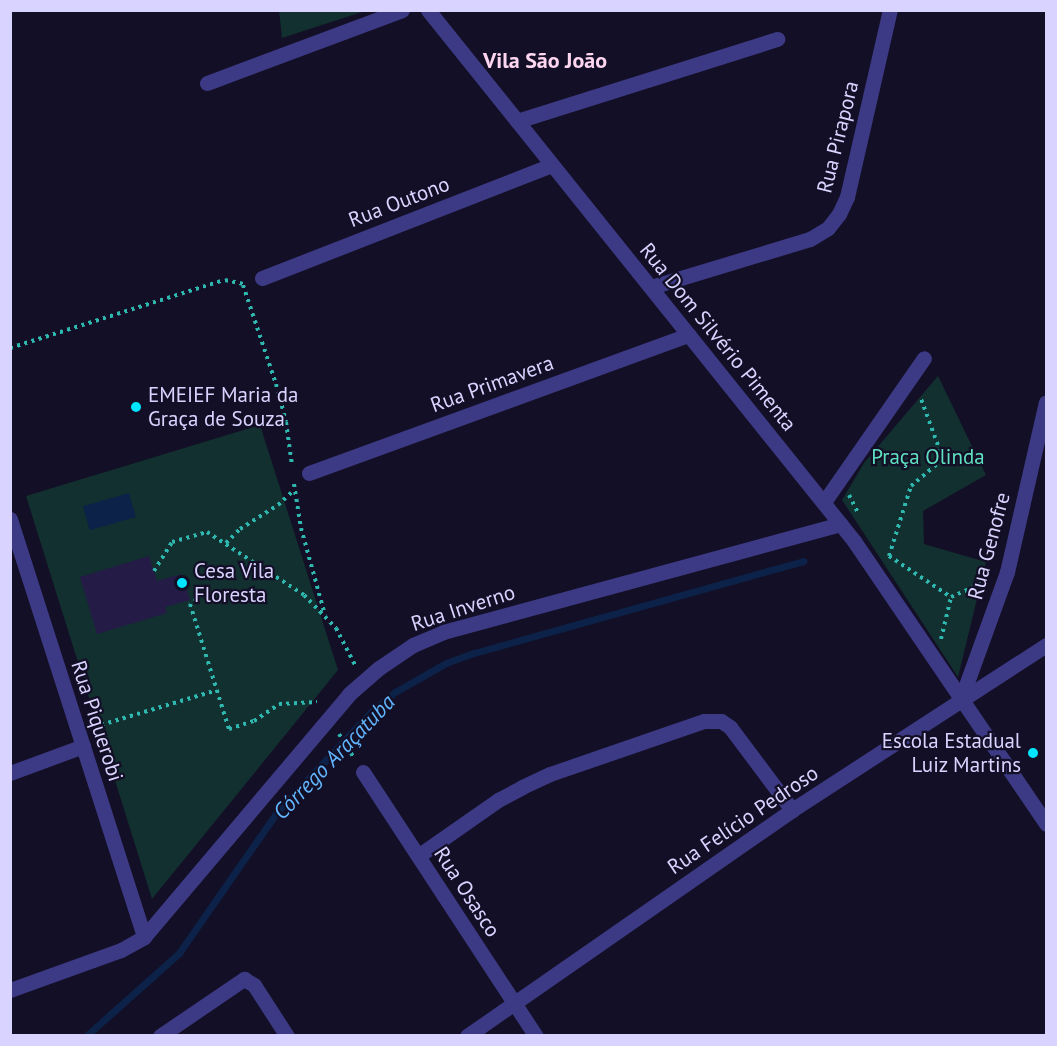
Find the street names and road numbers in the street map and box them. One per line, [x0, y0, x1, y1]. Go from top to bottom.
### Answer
street label: Rua Pirapora [812, 78, 864, 196]
street label: Rua Outono [345, 171, 453, 233]
street label: Rua Dom Silvério Pimenta [634, 238, 802, 436]
street label: Rua Primavera [427, 350, 557, 418]
street label: Rua Genofre [963, 490, 1015, 602]
street label: Rua Inverno [408, 579, 518, 637]
street label: Rua Piquerobi [66, 657, 128, 785]
street label: Rua Felício Pedroso [663, 760, 823, 880]
street label: Rua Osasco [429, 842, 505, 942]

